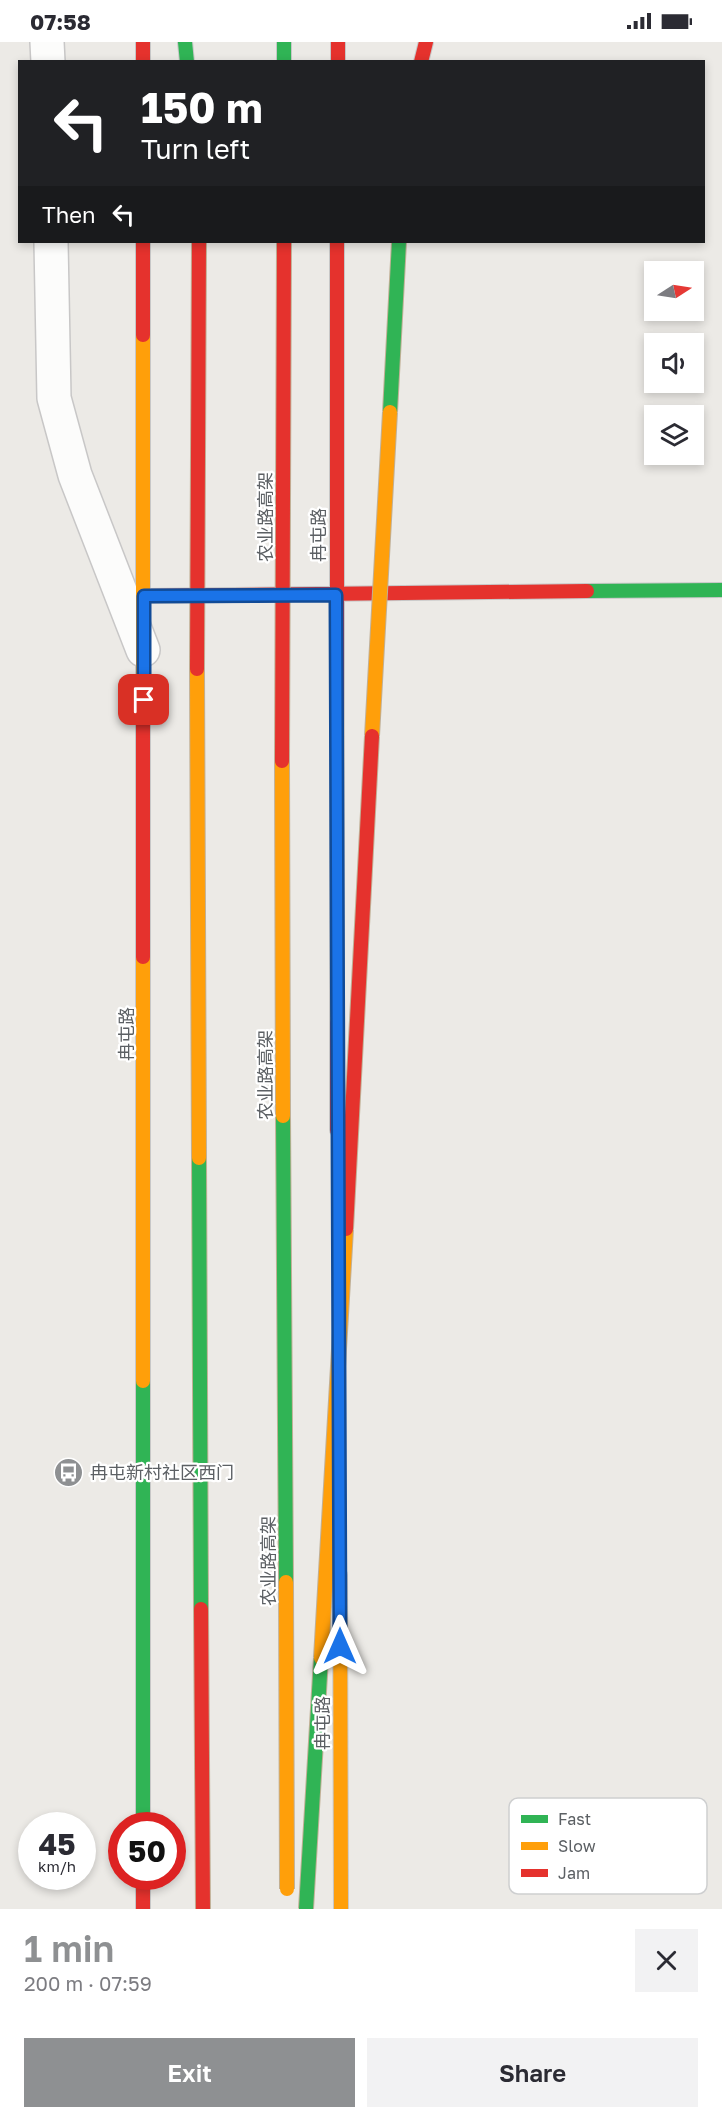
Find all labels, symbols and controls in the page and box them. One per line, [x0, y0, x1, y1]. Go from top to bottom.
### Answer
text: 07:58 [30, 8, 91, 35]
text: 150 m [141, 82, 263, 132]
icon: left [42, 84, 120, 162]
text: Turn left [141, 133, 250, 165]
icon: left [107, 198, 140, 231]
text: Then [42, 201, 95, 228]
north arrow [644, 261, 704, 321]
map controls [644, 261, 704, 465]
button: sound [644, 333, 704, 393]
button: layers [644, 405, 704, 465]
street label: 农业路高架 [254, 472, 276, 562]
street label: 冉屯路 [307, 508, 329, 562]
pin [118, 674, 169, 725]
icon: arrive [127, 683, 160, 716]
street label: 冉屯路 [115, 1007, 137, 1061]
street label: 农业路高架 [254, 1030, 276, 1120]
bus stop icon: 冉屯新村社区西门 [53, 1456, 85, 1488]
place label: 冉屯新村社区西门 [90, 1461, 234, 1483]
street label: 农业路高架 [257, 1516, 279, 1606]
position arrow [308, 1614, 372, 1678]
street label: 冉屯路 [311, 1696, 333, 1750]
legend [509, 1798, 707, 1894]
text: Fast [558, 1809, 591, 1829]
speed limit sign: 50 [108, 1812, 186, 1890]
text: 45 [38, 1826, 76, 1862]
text: Slow [558, 1836, 596, 1856]
text: km/h [38, 1857, 76, 1875]
text: Jam [558, 1863, 590, 1883]
text: 1 min [24, 1927, 114, 1970]
button: close [635, 1929, 698, 1992]
text: 200 m · 07:59 [24, 1971, 152, 1995]
button: Exit [24, 2038, 355, 2107]
button: Share [367, 2038, 698, 2107]

